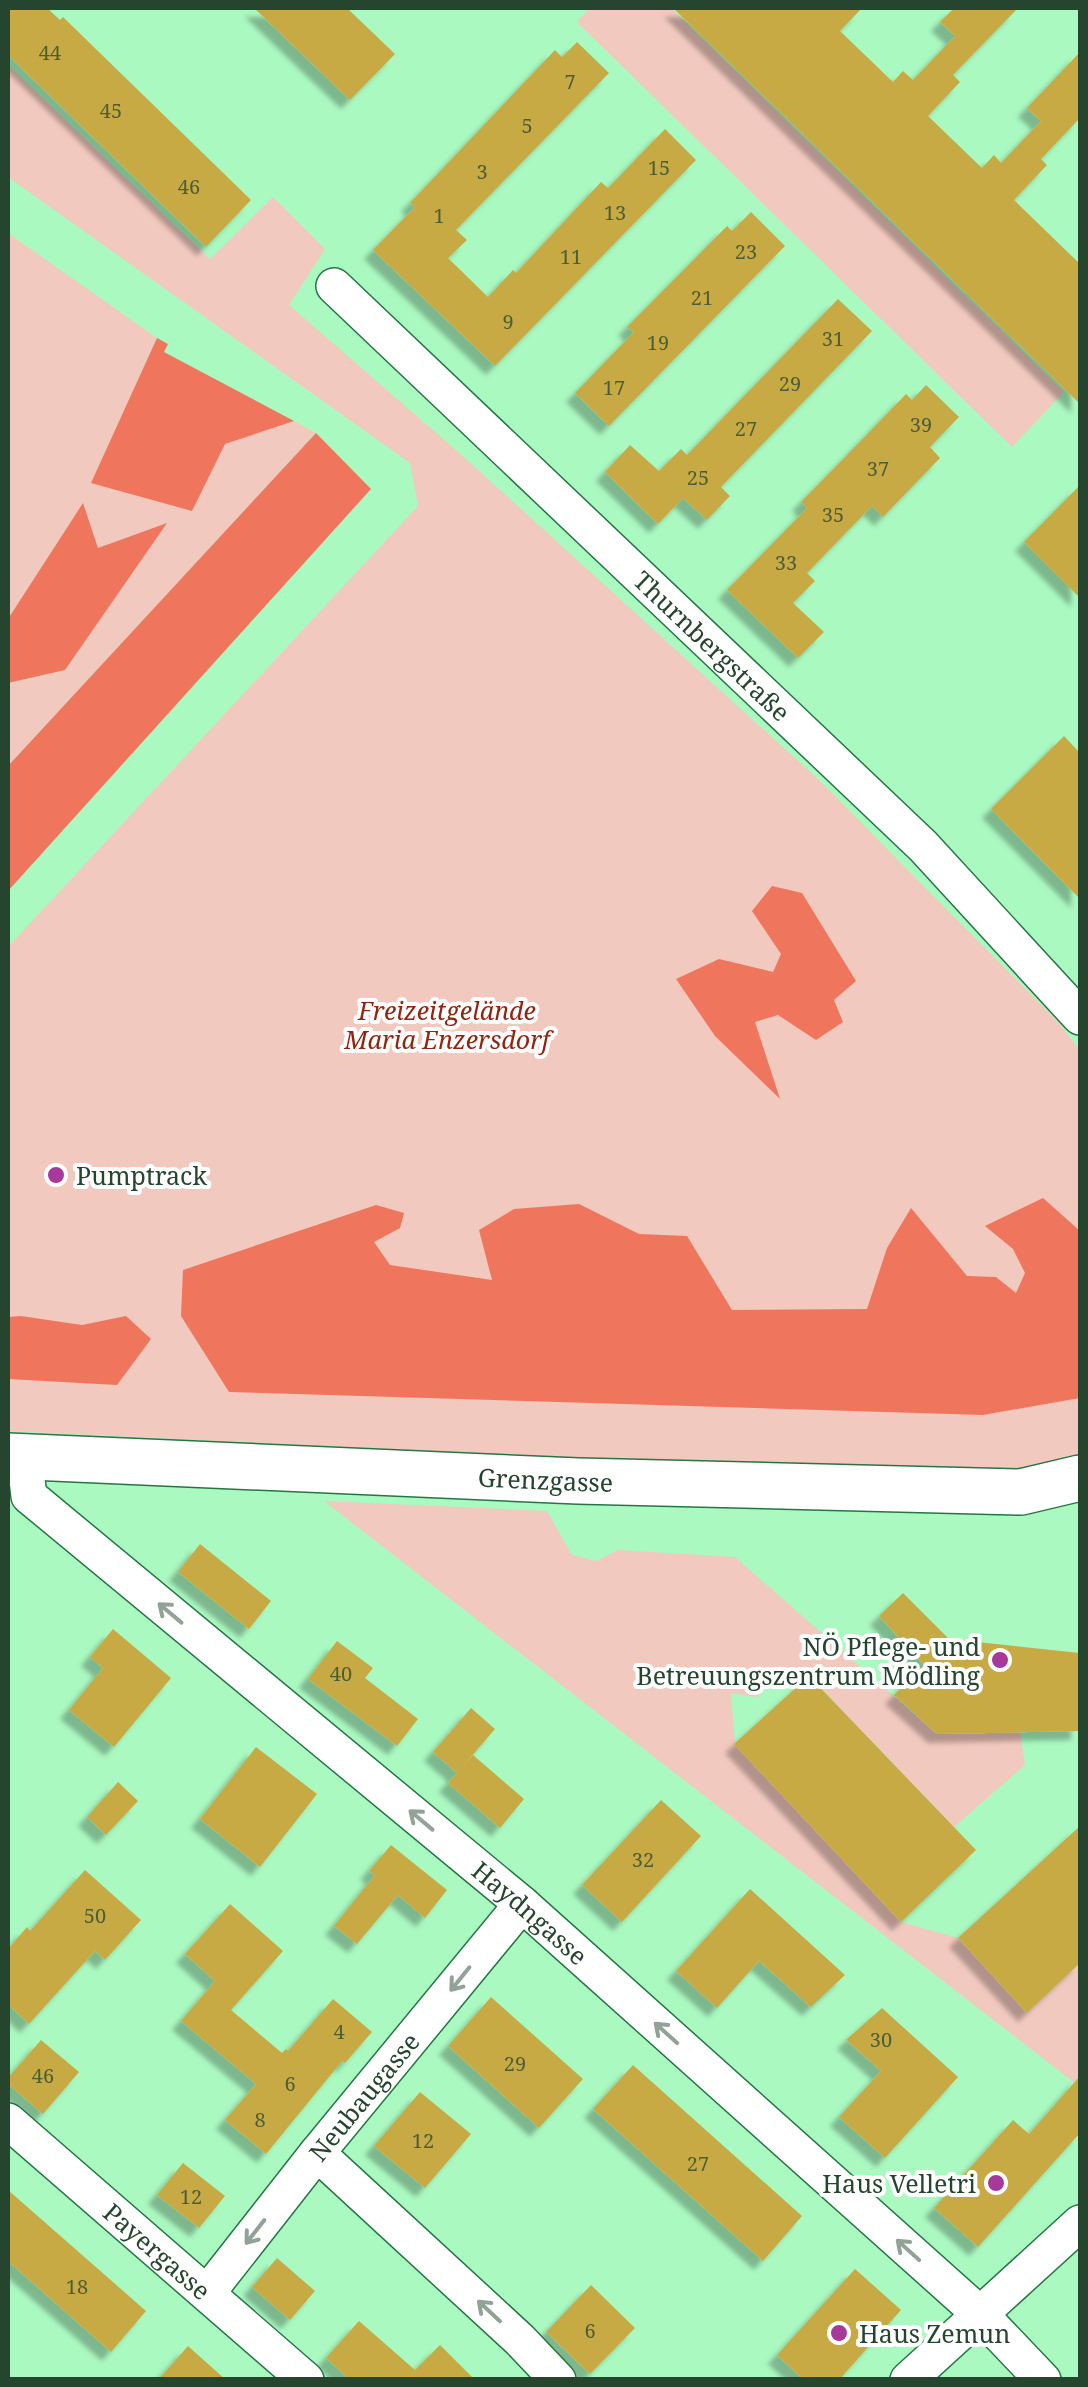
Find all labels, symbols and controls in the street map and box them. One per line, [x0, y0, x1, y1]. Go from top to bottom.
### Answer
house number: 44 [39, 39, 61, 66]
house number: 7 [564, 68, 576, 95]
house number: 45 [100, 97, 122, 124]
house number: 5 [521, 112, 533, 139]
house number: 15 [648, 154, 670, 181]
house number: 3 [476, 158, 488, 185]
house number: 46 [178, 173, 200, 200]
house number: 13 [604, 199, 626, 226]
house number: 1 [433, 202, 445, 229]
house number: 23 [735, 238, 757, 265]
house number: 11 [560, 243, 582, 270]
house number: 21 [691, 284, 713, 311]
house number: 9 [502, 308, 514, 335]
house number: 31 [822, 325, 844, 352]
house number: 19 [647, 329, 669, 356]
house number: 29 [779, 370, 801, 397]
house number: 17 [603, 374, 625, 401]
house number: 39 [910, 411, 932, 438]
house number: 27 [735, 415, 757, 442]
house number: 37 [867, 455, 889, 482]
house number: 25 [687, 464, 709, 491]
house number: 35 [822, 501, 844, 528]
house number: 33 [775, 549, 797, 576]
street label: Thurnbergstraße [627, 563, 798, 728]
park label: Freizeitgelände Maria Enzersdorf [343, 993, 555, 1056]
place label: Pumptrack [76, 1158, 207, 1192]
marker: Pumptrack [45, 1164, 67, 1186]
street label: Grenzgasse [477, 1460, 614, 1499]
one-way arrow [158, 1602, 184, 1624]
place label: NÖ Pflege- und Betreuungszentrum Mödling [636, 1629, 981, 1692]
marker: NÖ Pflege- und Betreuungszentrum Mödling [989, 1649, 1011, 1671]
house number: 40 [330, 1660, 352, 1687]
one-way arrow [408, 1810, 434, 1832]
house number: 32 [632, 1846, 654, 1873]
street label: Haydngasse [465, 1853, 595, 1972]
house number: 50 [84, 1902, 106, 1929]
one-way arrow [449, 1966, 471, 1992]
house number: 4 [333, 2018, 345, 2045]
one-way arrow [654, 2022, 679, 2045]
street label: Neubaugasse [301, 2025, 427, 2168]
house number: 30 [870, 2026, 892, 2053]
house number: 29 [504, 2050, 526, 2077]
house number: 46 [32, 2062, 54, 2089]
house number: 6 [284, 2070, 296, 2097]
house number: 8 [254, 2106, 266, 2133]
house number: 12 [412, 2127, 434, 2154]
house number: 27 [687, 2150, 709, 2177]
place label: Haus Velletri [822, 2166, 976, 2200]
marker: Haus Velletri [985, 2172, 1007, 2194]
house number: 12 [180, 2183, 202, 2210]
street label: Payergasse [97, 2195, 218, 2307]
one-way arrow [245, 2218, 266, 2245]
one-way arrow [896, 2239, 921, 2262]
house number: 18 [66, 2273, 88, 2300]
one-way arrow [477, 2300, 502, 2323]
place label: Haus Zemun [859, 2316, 1010, 2350]
house number: 6 [584, 2317, 596, 2344]
marker: Haus Zemun [828, 2322, 850, 2344]

